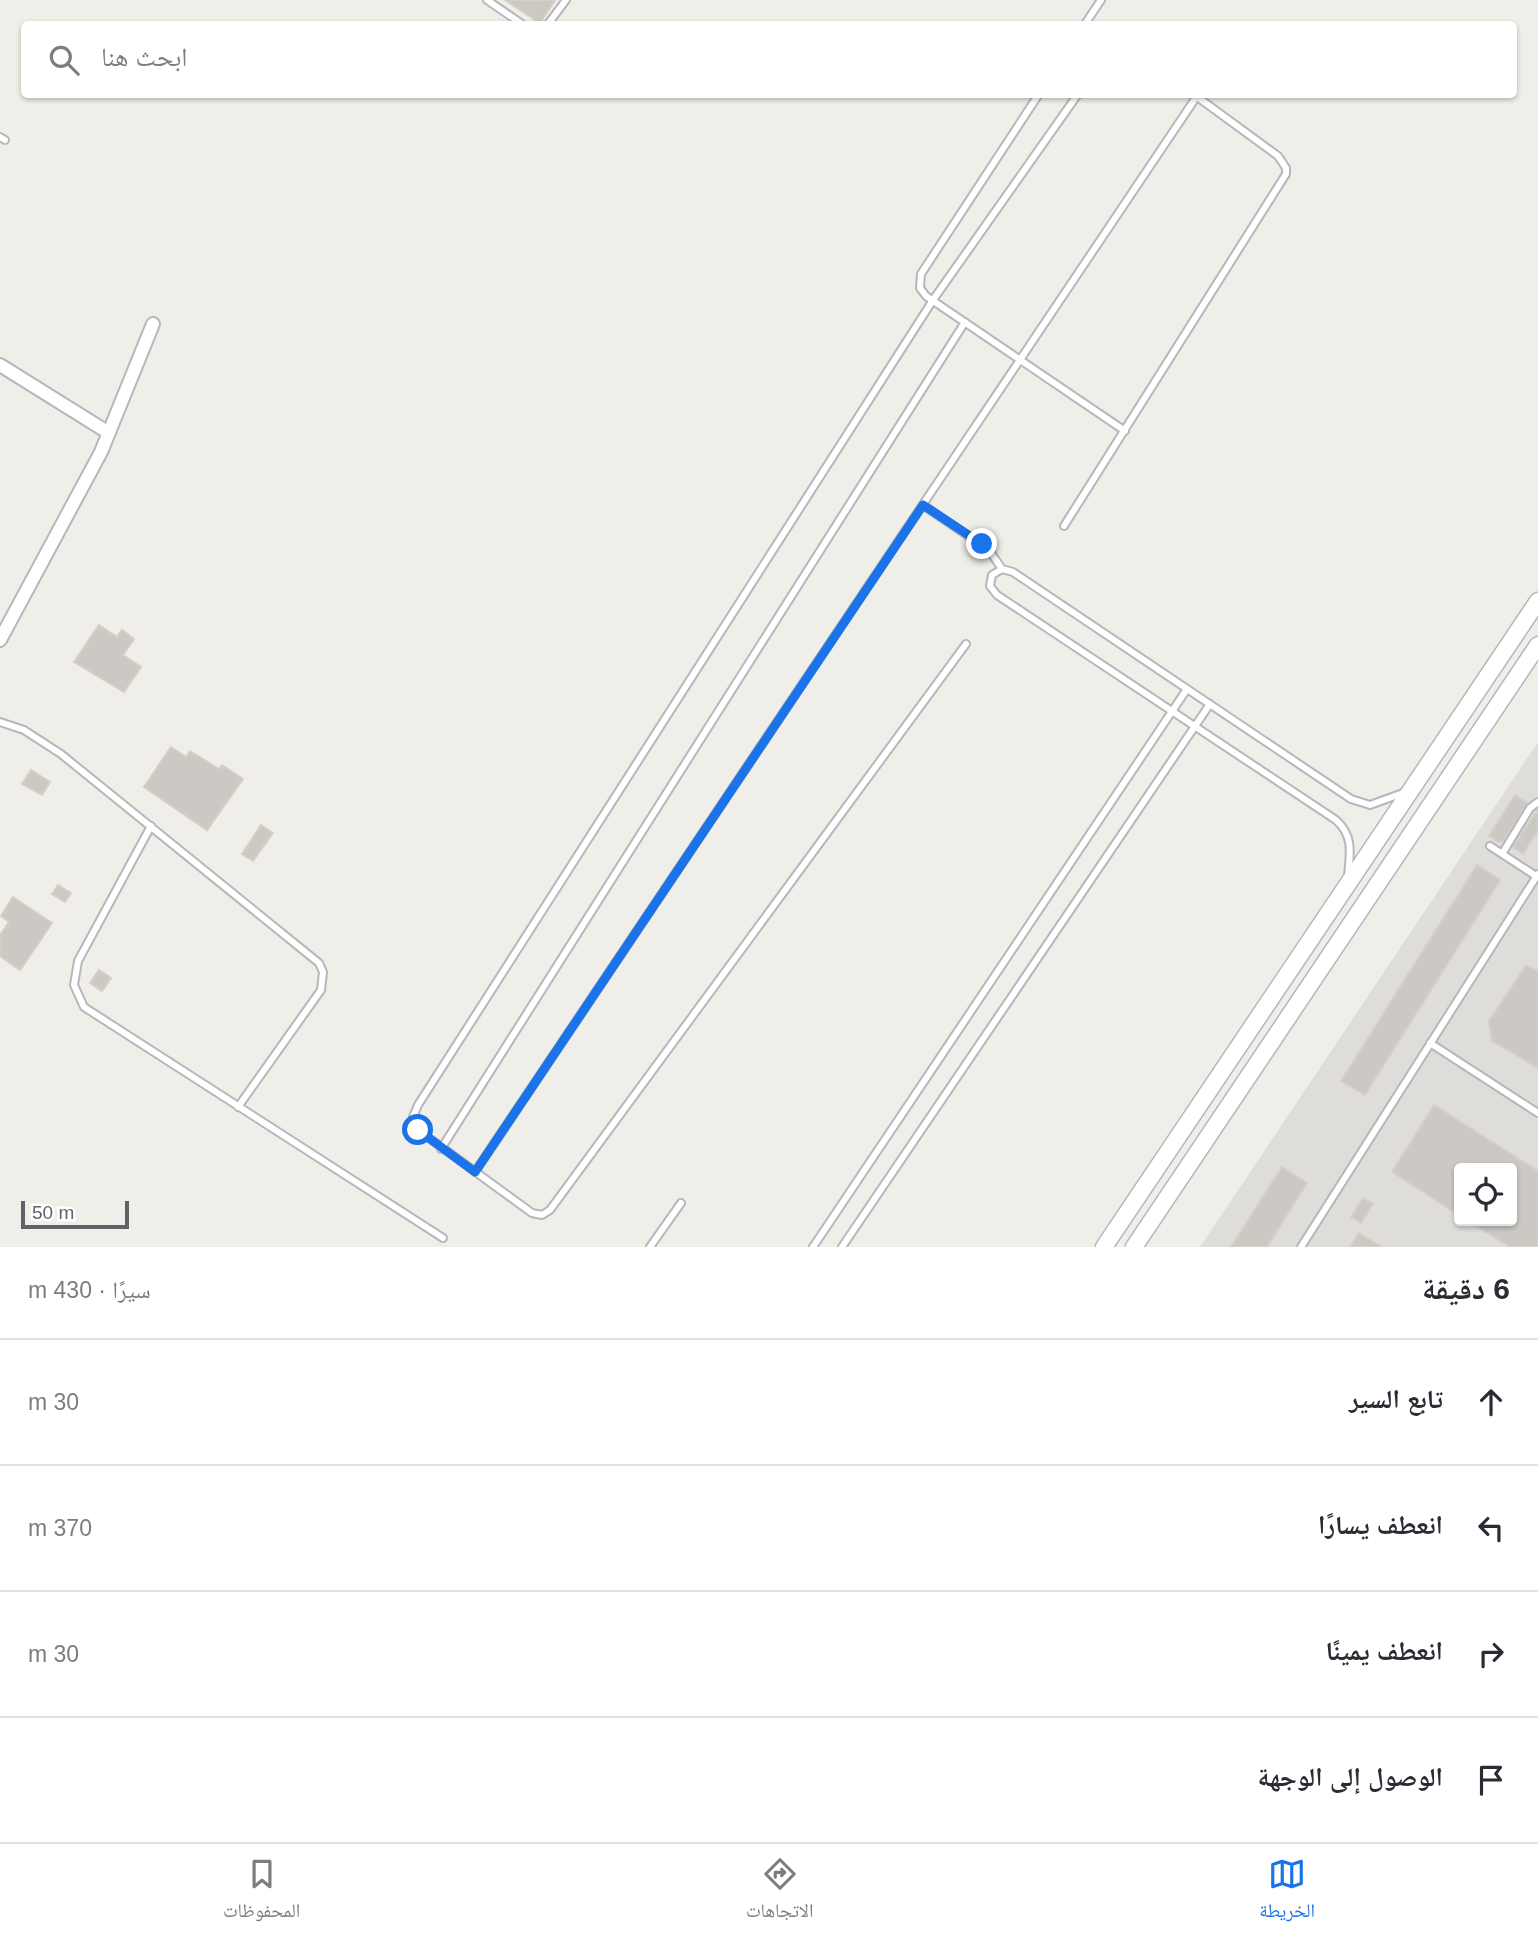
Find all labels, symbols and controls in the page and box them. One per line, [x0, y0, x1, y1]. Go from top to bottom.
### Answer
search box [21, 21, 1517, 98]
icon: search [45, 41, 83, 79]
text: ابحث هنا [101, 42, 188, 72]
route end [966, 528, 997, 559]
route start [402, 1114, 433, 1145]
map controls [1454, 1163, 1517, 1226]
button: locate [1454, 1163, 1517, 1226]
scale bar [21, 1198, 130, 1230]
text: 50 m [32, 1202, 74, 1223]
text: 6 دقيقة [1422, 1272, 1510, 1305]
text: سيرًا · 430 m [28, 1277, 151, 1303]
icon: ahead [1472, 1383, 1510, 1421]
text: تابع السير [1349, 1384, 1443, 1414]
text: 30 m [28, 1389, 79, 1415]
icon: left [1472, 1509, 1510, 1547]
text: انعطف يسارًا [1318, 1510, 1443, 1540]
text: 370 m [28, 1515, 92, 1541]
icon: right [1472, 1635, 1510, 1673]
text: انعطف يمينًا [1326, 1636, 1443, 1666]
text: 30 m [28, 1641, 79, 1667]
icon: arrive [1472, 1761, 1510, 1799]
text: الوصول إلى الوجهة [1258, 1762, 1443, 1792]
tab: المحفوظات [223, 1855, 300, 1929]
tab: الاتجاهات [746, 1855, 813, 1929]
tab: الخريطة [1259, 1855, 1315, 1929]

